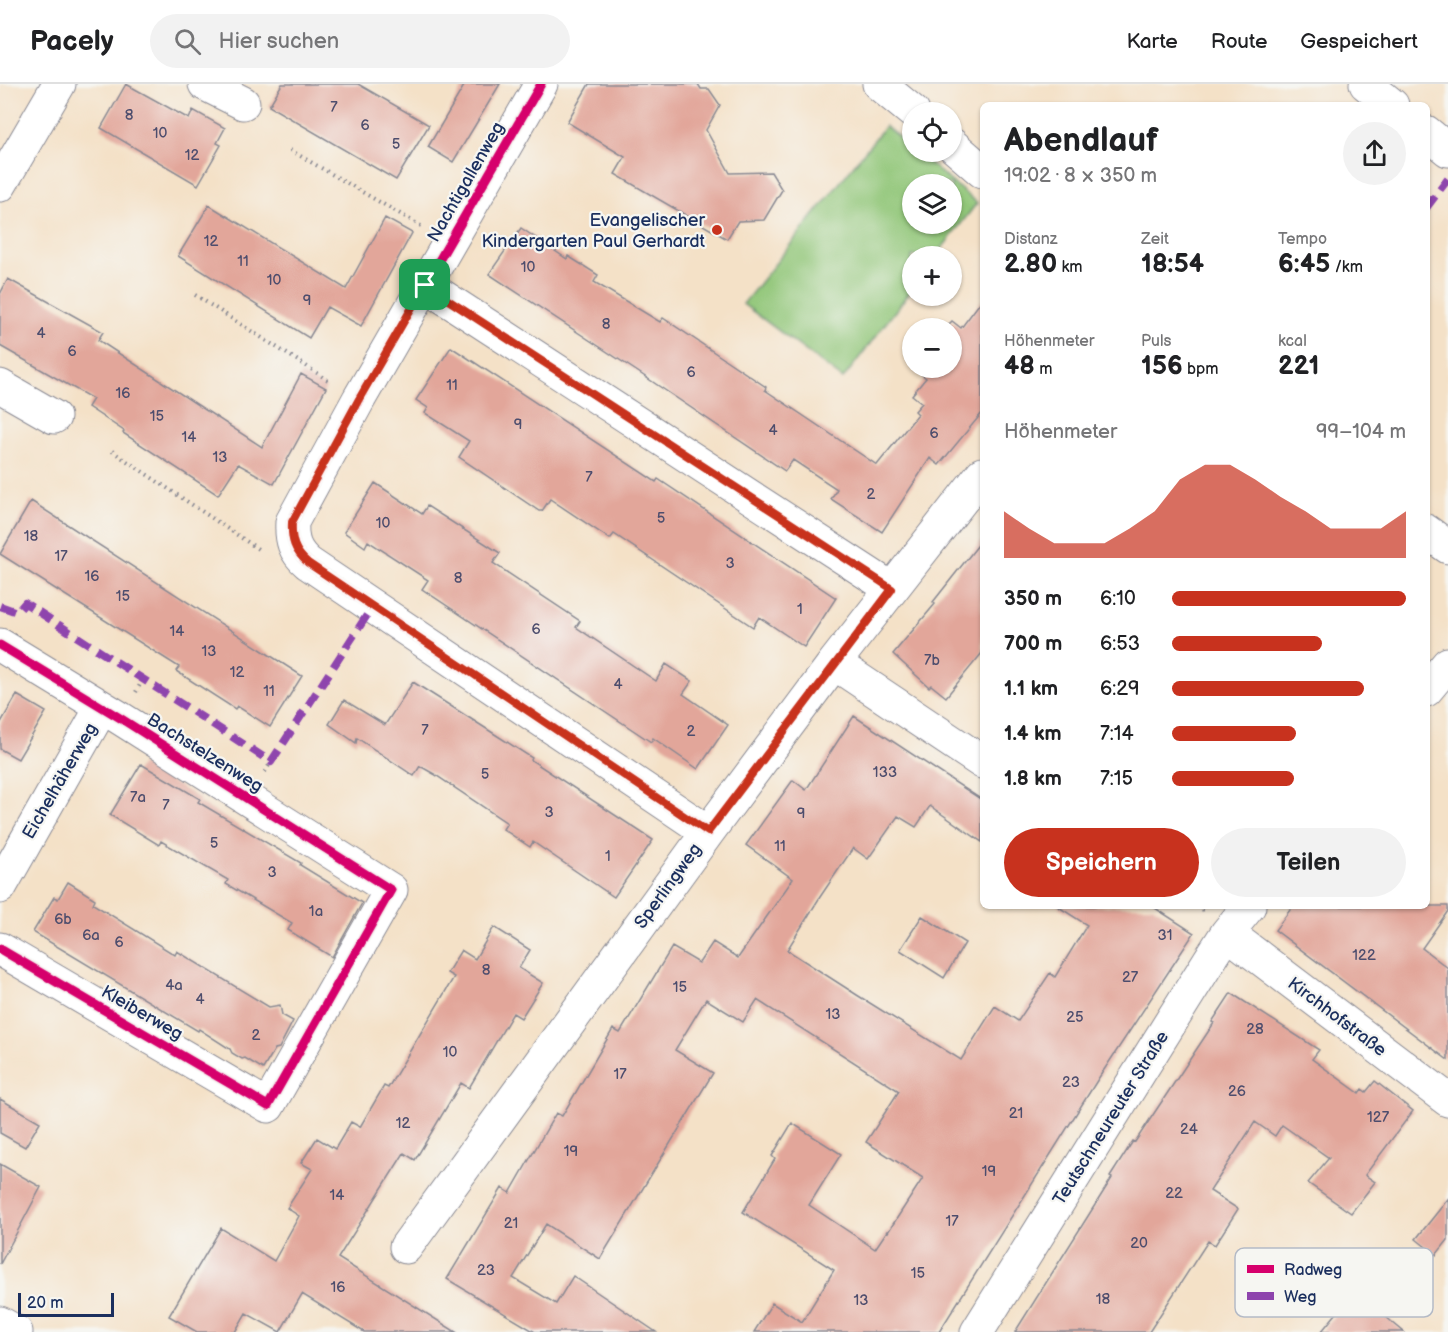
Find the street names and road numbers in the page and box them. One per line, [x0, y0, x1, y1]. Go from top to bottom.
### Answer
street label: Nachtigallenweg [423, 118, 509, 246]
street label: Bachstelzenweg [143, 709, 267, 797]
street label: Eichelhäherweg [18, 719, 102, 843]
street label: Sperlingweg [630, 839, 706, 933]
street label: Kirchhofstraße [1283, 973, 1391, 1061]
street label: Kleiberweg [97, 981, 187, 1045]
street label: Teutschneureuter Straße [1049, 1027, 1173, 1209]

